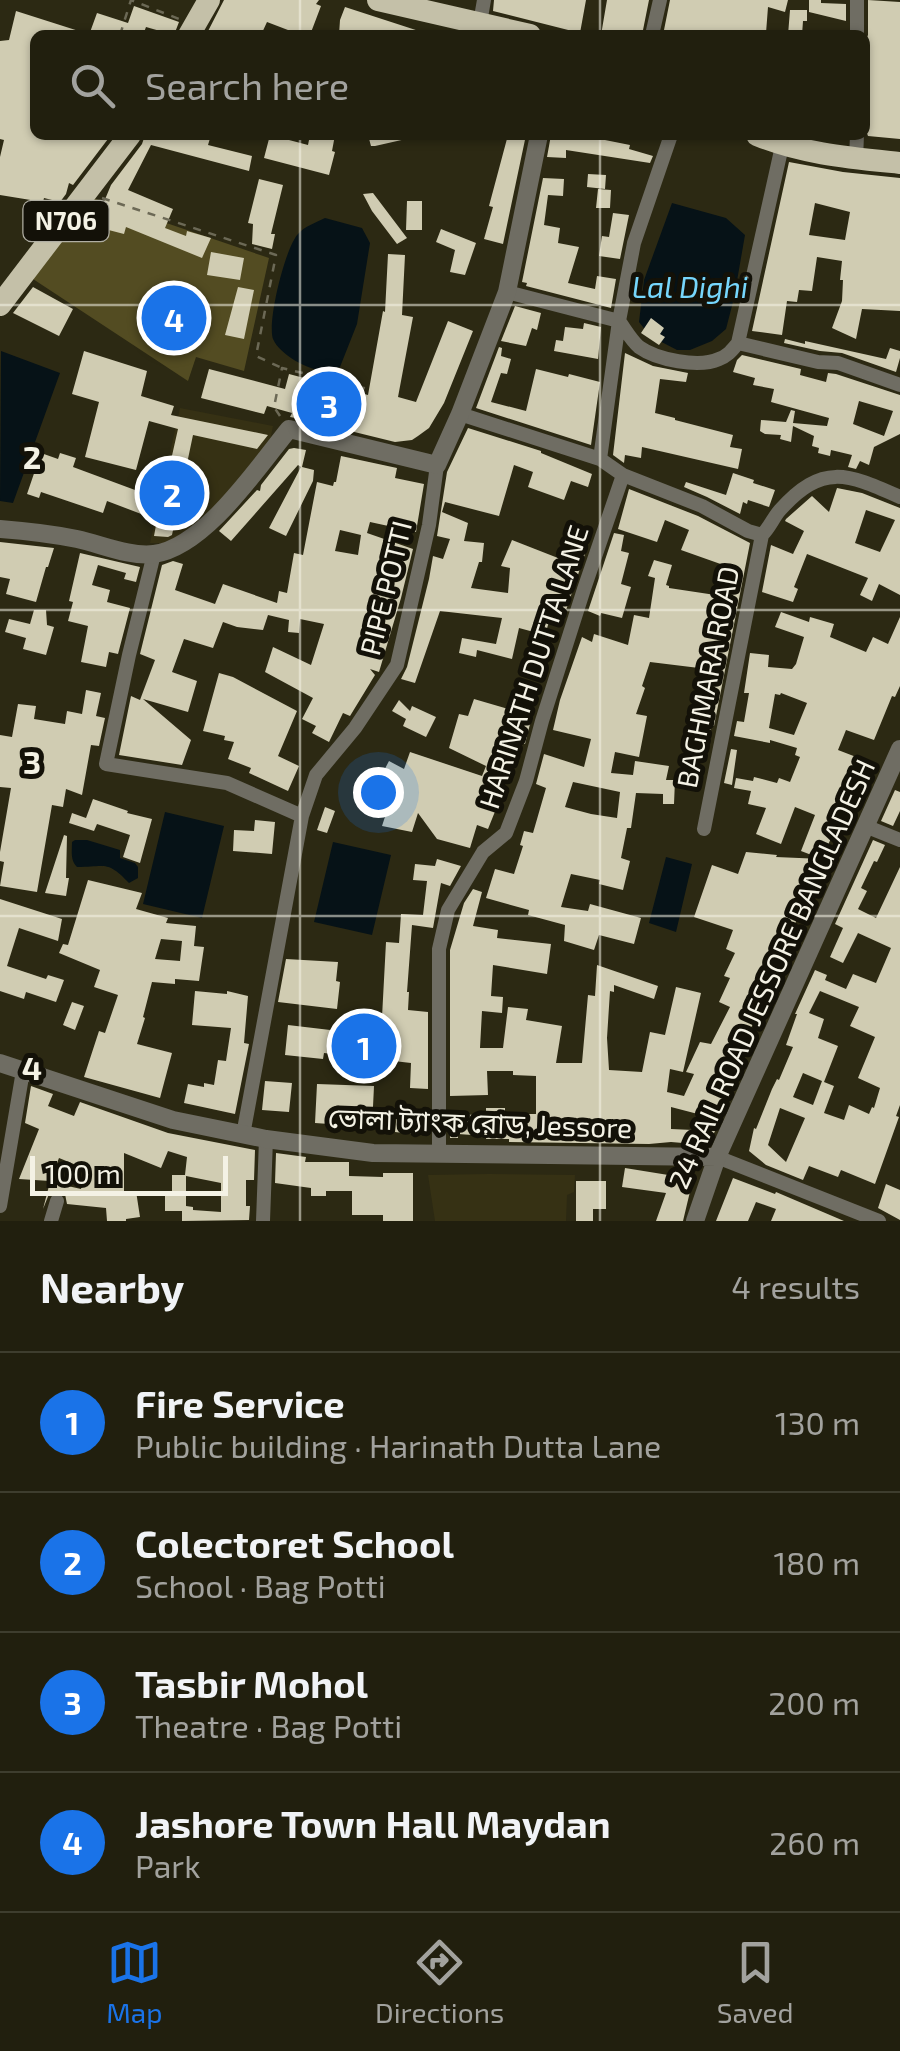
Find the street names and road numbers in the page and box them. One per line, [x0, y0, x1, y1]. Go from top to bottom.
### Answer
road number: N706 [23, 201, 108, 241]
street label: PIPE POTTI [352, 517, 418, 658]
street label: HARINATH DUTTA LANE [471, 521, 595, 813]
street label: BAGHMARA ROAD [669, 563, 745, 791]
street label: 24 RAIL ROAD JESSORE BANGLADESH [661, 754, 881, 1193]
street label: ভোলা ট্যাংক রোড, Jessore [327, 1100, 633, 1144]

